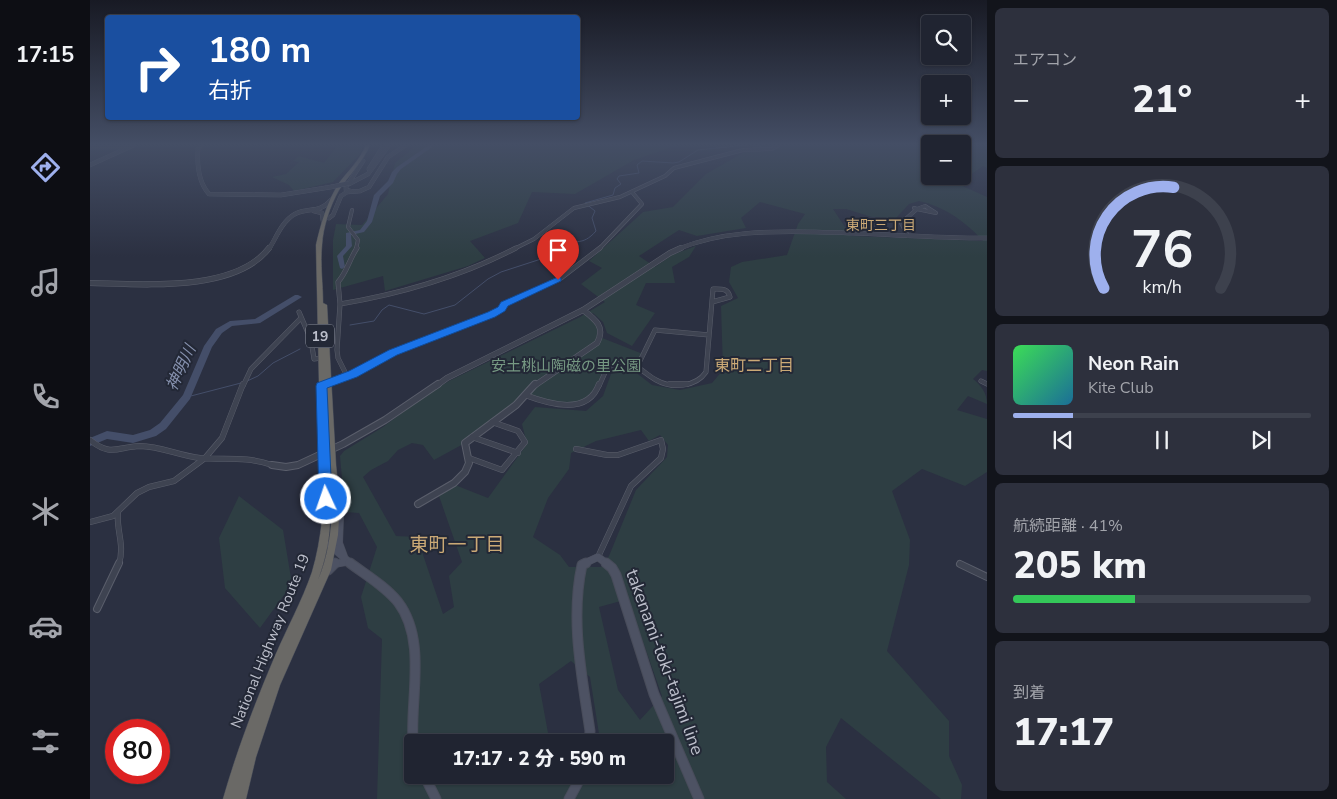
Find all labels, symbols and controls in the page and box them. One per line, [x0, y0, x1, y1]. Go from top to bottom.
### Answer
map controls [921, 15, 971, 185]
button: search [921, 15, 971, 65]
text: 180 m [208, 27, 311, 74]
icon: right [125, 35, 190, 100]
text: 17:15 [16, 40, 74, 70]
text: エアコン [1013, 49, 1077, 71]
text: 21° [1132, 74, 1192, 125]
button: + [921, 75, 971, 125]
text: 右折 [208, 76, 252, 106]
text: − [1013, 81, 1030, 119]
text: + [1294, 81, 1311, 119]
button: − [921, 135, 971, 185]
icon: directions [28, 150, 63, 185]
text: 76 [1131, 214, 1193, 285]
district label: 東町三丁目 [846, 216, 916, 235]
pin [537, 229, 579, 280]
icon: arrive [544, 236, 572, 264]
icon: music [28, 265, 63, 300]
text: km/h [1142, 275, 1182, 299]
road number: 19 [306, 324, 334, 348]
water label: 神明川 [161, 340, 202, 394]
text: Neon Rain [1088, 351, 1179, 377]
district label: 東町二丁目 [714, 355, 794, 377]
park label: 安土桃山陶磁の里公園 [491, 356, 641, 376]
text: Kite Club [1088, 377, 1154, 399]
icon: phone [28, 379, 63, 414]
icon: previous [1049, 426, 1077, 454]
icon: pause [1148, 426, 1176, 454]
icon: next [1247, 426, 1275, 454]
position arrow [299, 472, 351, 524]
icon: climate [28, 494, 63, 529]
text: 航続距離 · 41% [1013, 515, 1123, 537]
district label: 東町一丁目 [409, 532, 505, 558]
text: 205 km [1013, 540, 1147, 591]
street label: National Highway Route 19 [226, 551, 314, 731]
street label: takenami-toki-tajimi line [620, 566, 710, 758]
icon: car [28, 609, 63, 644]
text: 到着 [1013, 682, 1045, 704]
text: 17:17 [1013, 707, 1114, 758]
speed limit sign: 80 [105, 719, 170, 784]
icon: filters [28, 724, 63, 759]
text: 17:17 · 2 分 · 590 m [452, 746, 626, 772]

